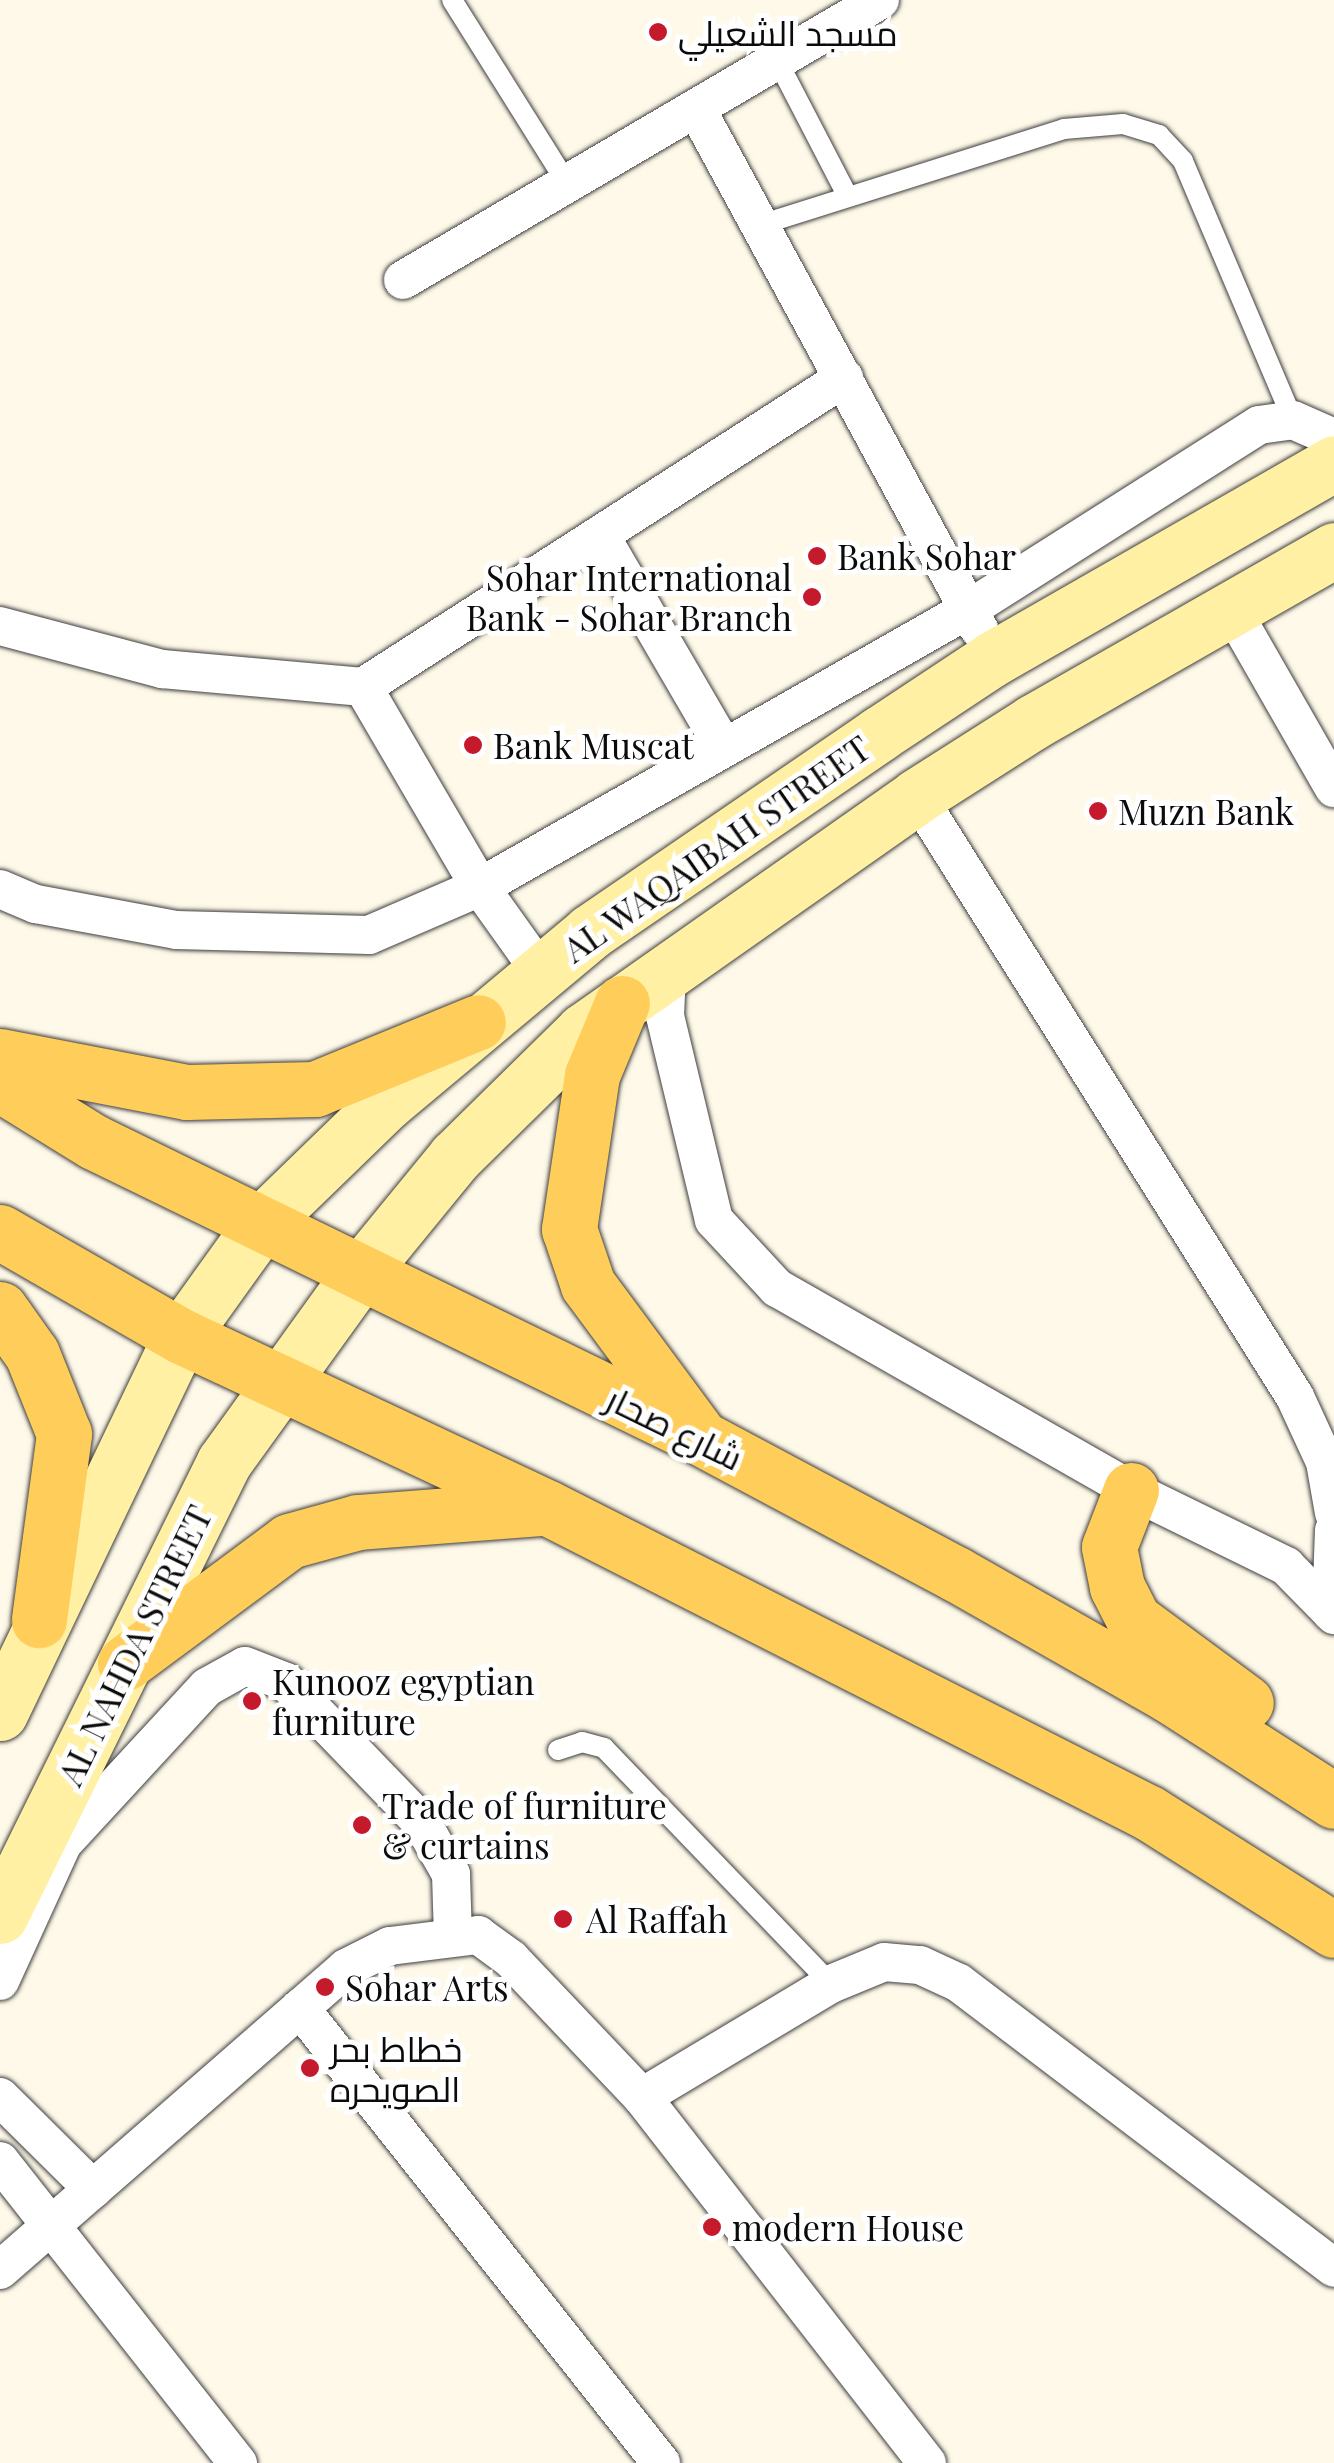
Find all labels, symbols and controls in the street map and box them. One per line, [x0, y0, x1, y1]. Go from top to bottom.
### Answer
place label: مسجد الشعيلي [678, 11, 898, 53]
marker: مسجد الشعيلي [647, 21, 669, 43]
place label: Bank Sohar [837, 535, 1016, 577]
marker: Bank Sohar [806, 545, 828, 567]
place label: Sohar International Bank - Sohar Branch [465, 556, 792, 638]
marker: Sohar International Bank - Sohar Branch [801, 586, 823, 608]
place label: Bank Muscat [493, 724, 694, 766]
street label: AL WAQAIBAH STREET [554, 726, 878, 970]
marker: Bank Muscat [462, 734, 484, 756]
place label: Muzn Bank [1118, 790, 1294, 832]
marker: Muzn Bank [1087, 800, 1109, 822]
street label: شارع صحار [600, 1376, 750, 1478]
street label: AL NAHDA STREET [48, 1498, 220, 1792]
place label: Kunooz egyptian furniture [272, 1660, 535, 1742]
marker: Kunooz egyptian furniture [241, 1690, 263, 1712]
place label: Trade of furniture & curtains [382, 1784, 667, 1866]
marker: Trade of furniture & curtains [351, 1814, 373, 1836]
place label: Al Raffah [586, 1898, 728, 1940]
marker: Al Raffah [550, 1906, 576, 1932]
place label: Sohar Arts [345, 1966, 511, 2008]
marker: Sohar Arts [314, 1976, 336, 1998]
place label: خطاط بحر الصويحره [330, 2027, 462, 2109]
marker: خطاط بحر الصويحره [299, 2057, 321, 2079]
place label: modern House [732, 2206, 964, 2248]
marker: modern House [701, 2216, 723, 2238]

